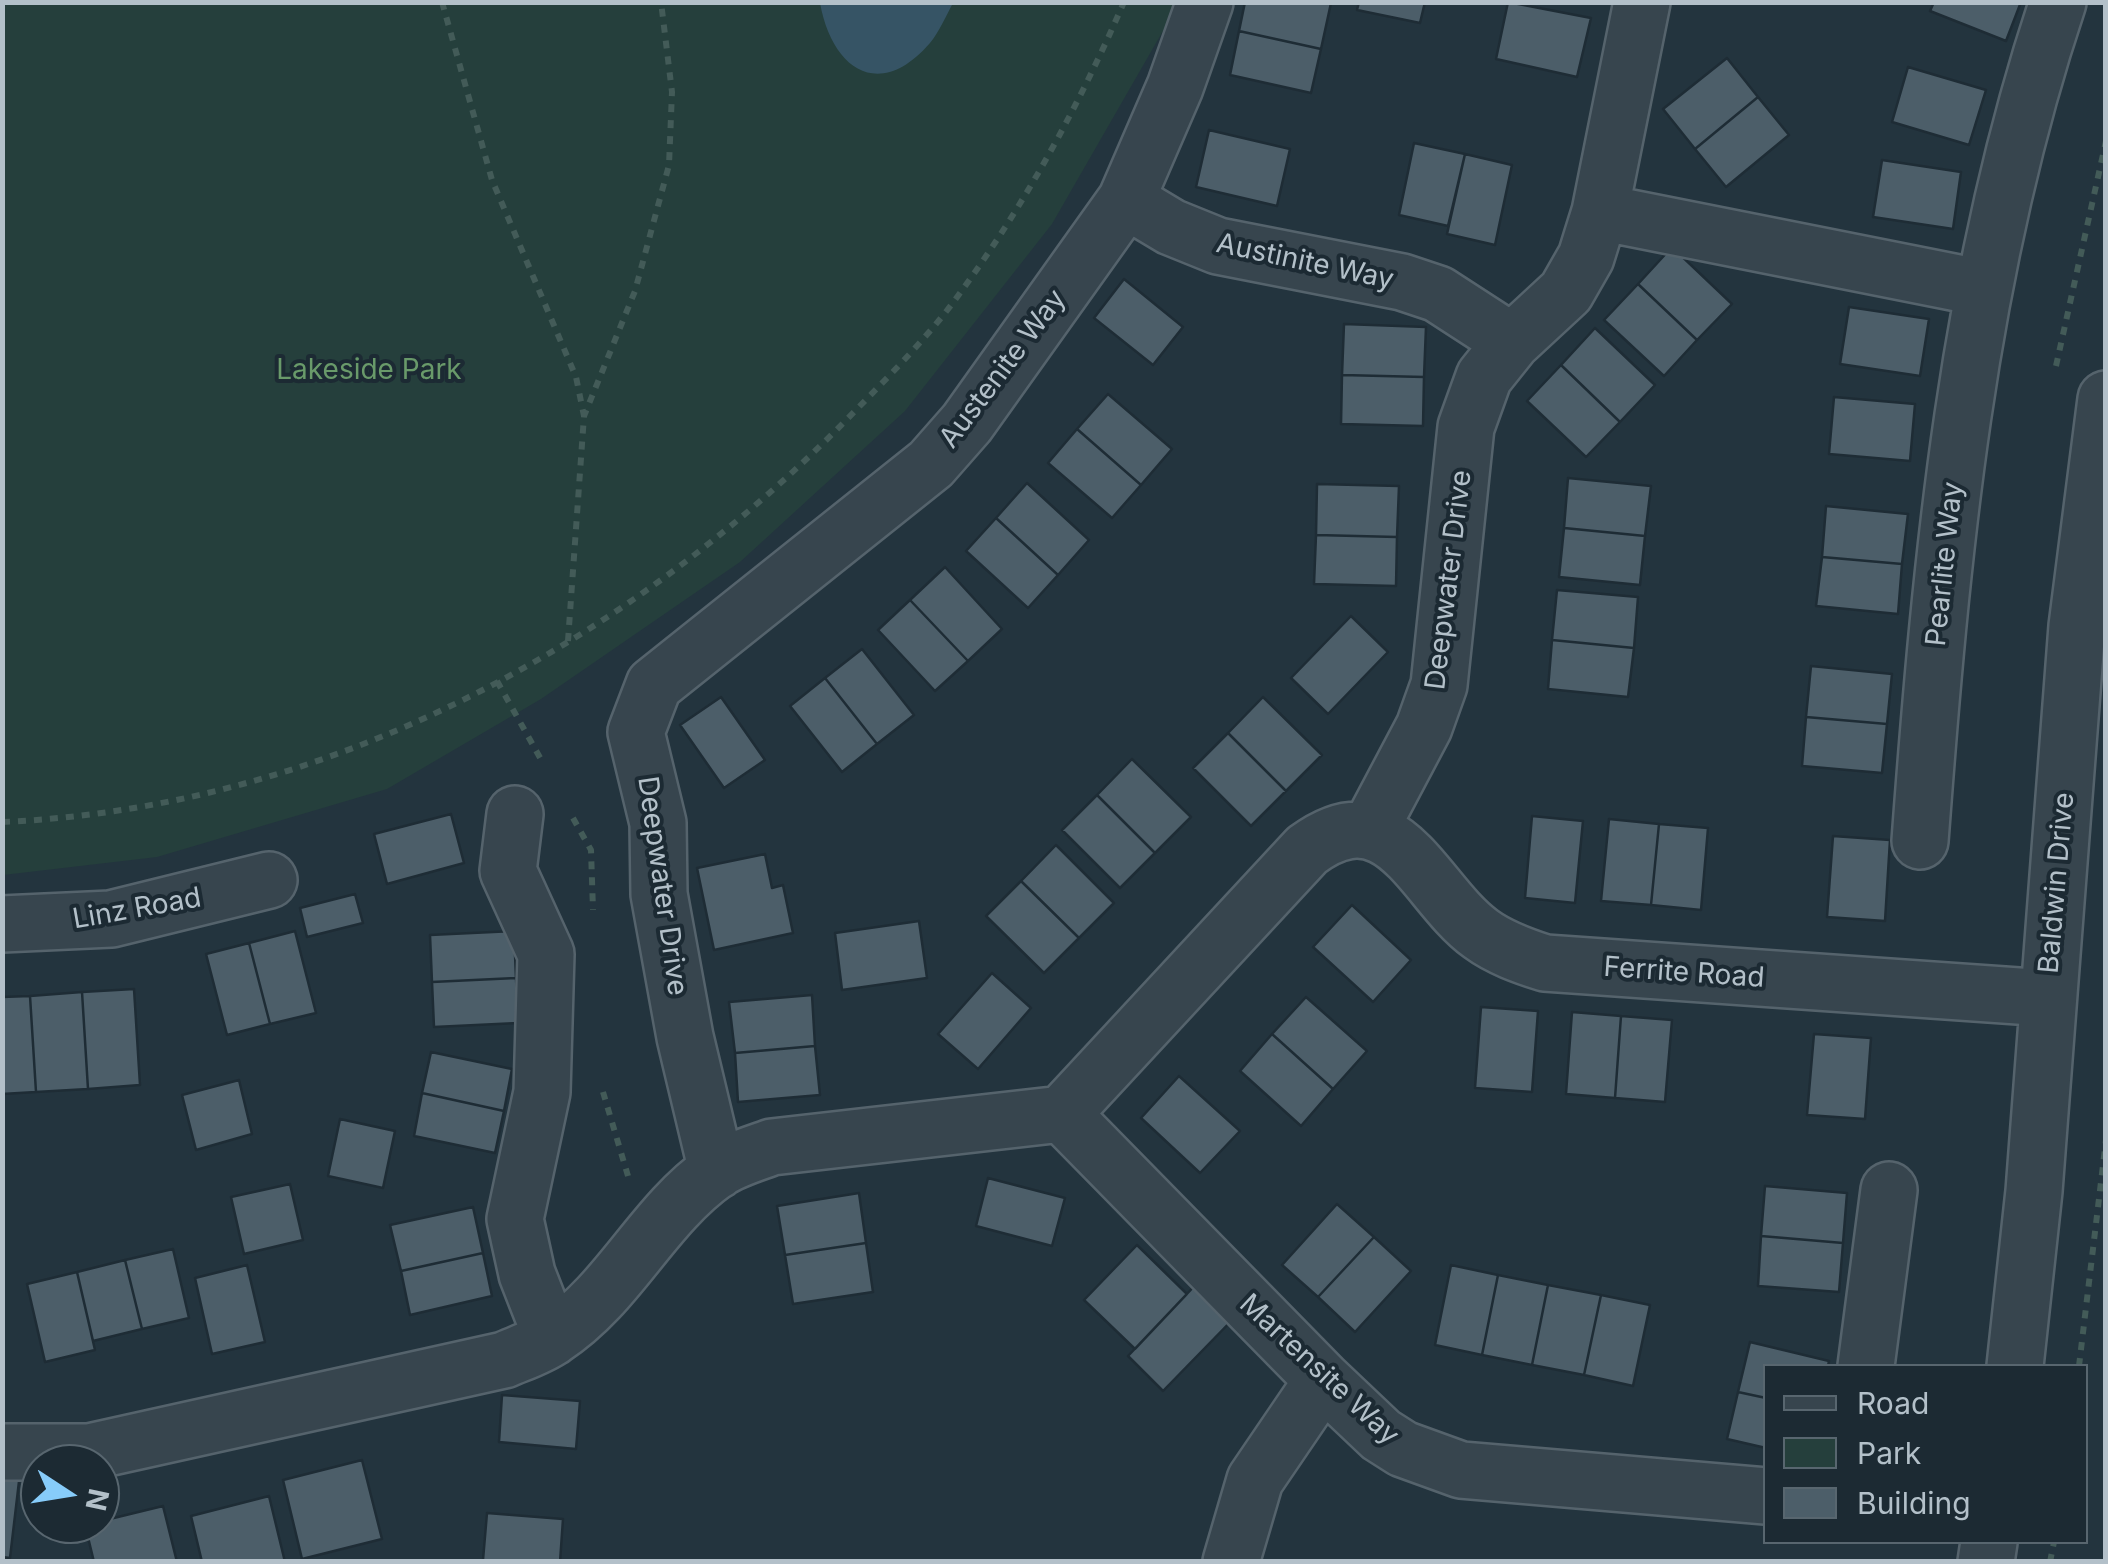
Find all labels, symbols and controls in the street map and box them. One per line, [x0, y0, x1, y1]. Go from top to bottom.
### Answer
street label: Austinite Way [1213, 227, 1397, 297]
street label: Austenite Way [933, 283, 1073, 455]
park label: Lakeside Park [276, 354, 462, 388]
street label: Deepwater Drive [1419, 468, 1479, 692]
street label: Pearlite Way [1920, 480, 1970, 648]
street label: Deepwater Drive [630, 774, 694, 998]
street label: Baldwin Drive [2032, 791, 2082, 975]
street label: Linz Road [70, 881, 204, 937]
street label: Ferrite Road [1602, 951, 1766, 995]
street label: Martensite Way [1232, 1288, 1406, 1452]
legend [1763, 1364, 2088, 1544]
text: Road [1857, 1385, 1929, 1421]
text: Park [1857, 1435, 1921, 1471]
north arrow [20, 1444, 120, 1544]
text: Building [1857, 1485, 1971, 1521]
text: N [79, 1486, 116, 1514]

